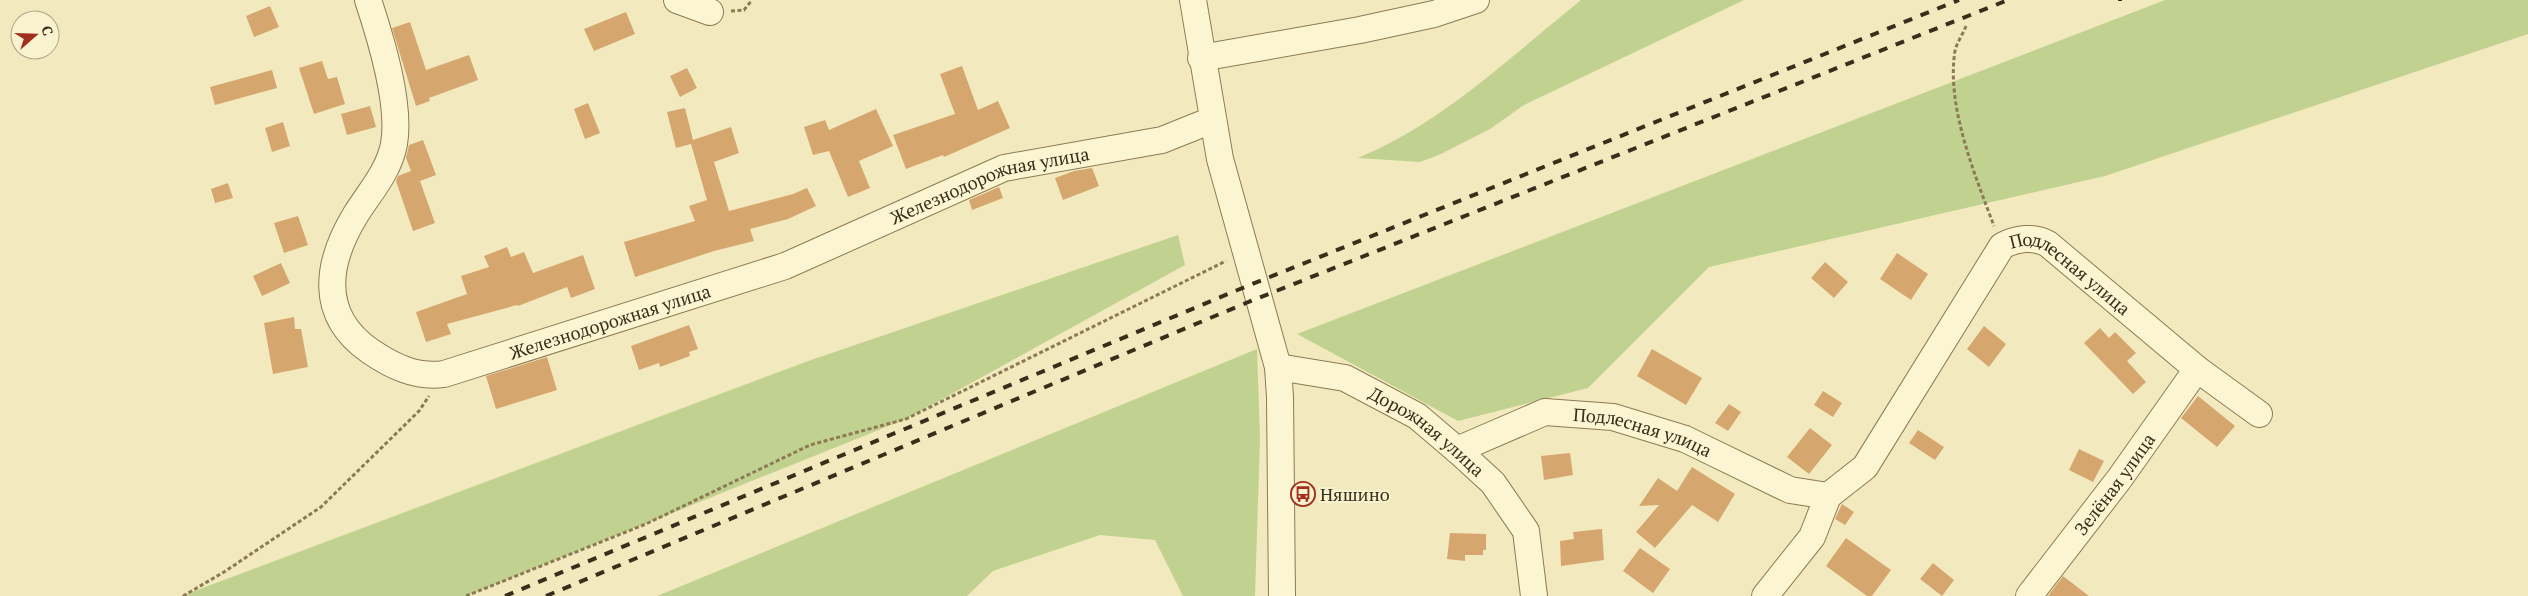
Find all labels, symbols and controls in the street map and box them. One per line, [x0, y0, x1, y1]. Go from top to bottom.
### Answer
north arrow [10, 10, 60, 60]
text: С [37, 23, 58, 38]
street label: Железнодорожная улица [886, 141, 1091, 230]
street label: Подлесная улица [2007, 227, 2136, 320]
street label: Железнодорожная улица [506, 278, 713, 365]
street label: Дорожная улица [1365, 381, 1490, 482]
street label: Подлесная улица [1572, 402, 1716, 462]
street label: Зелёная улица [2069, 428, 2160, 540]
bus stop icon: Няшино [1290, 481, 1316, 507]
place label: Няшино [1320, 482, 1390, 506]

